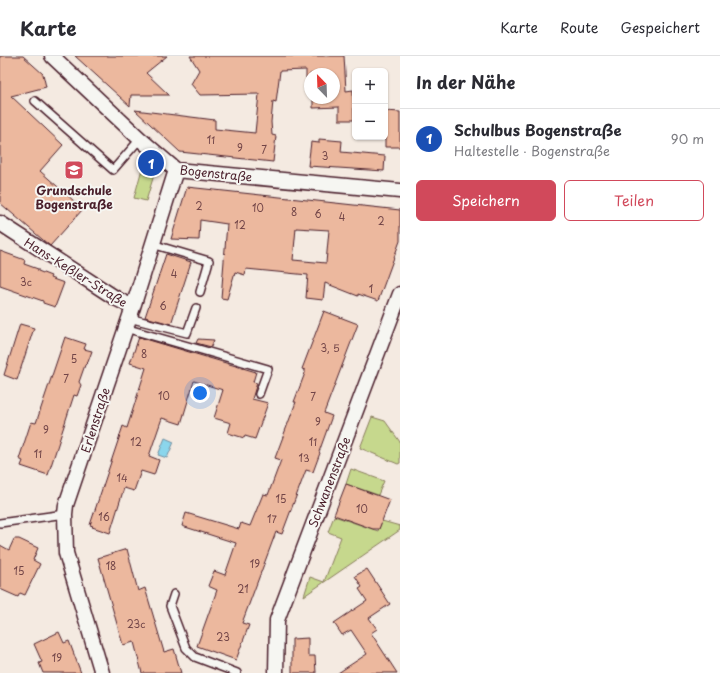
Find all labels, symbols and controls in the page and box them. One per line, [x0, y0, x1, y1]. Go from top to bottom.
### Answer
text: Karte [20, 14, 77, 42]
text: Karte [500, 17, 538, 38]
text: Route [560, 17, 598, 38]
text: Gespeichert [620, 17, 700, 38]
north arrow [304, 68, 340, 104]
map controls [352, 68, 388, 140]
button: + [352, 68, 388, 104]
text: In der Nähe [416, 69, 515, 95]
button: − [352, 104, 388, 140]
text: Schulbus Bogenstraße [454, 118, 622, 141]
text: 1 [426, 129, 432, 148]
text: 90 m [671, 129, 704, 148]
house number: 11 [207, 132, 215, 147]
house number: 9 [237, 140, 243, 155]
text: Haltestelle · Bogenstraße [454, 141, 610, 160]
house number: 7 [261, 142, 267, 157]
pin: 1 [138, 148, 164, 178]
house number: 3 [322, 148, 328, 163]
school or university icon: Grundschule Bogenstraße [63, 159, 85, 181]
street label: Bogenstraße [179, 160, 253, 186]
button: Speichern [416, 180, 556, 221]
button: Teilen [564, 180, 704, 221]
place label: Grundschule Bogenstraße [35, 181, 113, 213]
house number: 2 [195, 198, 203, 213]
house number: 10 [252, 200, 264, 215]
house number: 8 [291, 204, 297, 219]
house number: 6 [314, 206, 322, 221]
house number: 4 [339, 209, 346, 224]
house number: 2 [377, 213, 385, 228]
house number: 12 [234, 217, 246, 232]
street label: Hans-Keßler-Straße [21, 233, 131, 311]
house number: 4 [171, 266, 178, 281]
house number: 3c [20, 274, 32, 289]
house number: 1 [369, 281, 373, 296]
house number: 6 [159, 298, 167, 313]
house number: 3, 5 [320, 340, 340, 355]
house number: 8 [141, 346, 147, 361]
house number: 5 [71, 351, 77, 366]
house number: 7 [63, 371, 69, 386]
your location [190, 383, 210, 403]
street label: Erlenstraße [76, 385, 114, 455]
house number: 10 [158, 388, 170, 403]
house number: 7 [310, 389, 316, 404]
house number: 9 [315, 414, 321, 429]
house number: 9 [43, 422, 49, 437]
house number: 12 [130, 434, 142, 449]
street label: Schwanenstraße [303, 434, 355, 530]
house number: 11 [309, 434, 317, 449]
house number: 11 [34, 446, 42, 461]
house number: 13 [298, 450, 310, 465]
house number: 14 [116, 470, 128, 485]
house number: 15 [276, 491, 286, 506]
house number: 10 [356, 501, 368, 516]
house number: 16 [98, 509, 110, 524]
house number: 17 [267, 511, 278, 526]
house number: 19 [250, 556, 260, 571]
house number: 18 [106, 558, 116, 573]
house number: 15 [14, 563, 24, 578]
house number: 21 [237, 581, 249, 596]
house number: 23c [127, 616, 145, 631]
house number: 23 [216, 629, 230, 644]
house number: 19 [52, 650, 62, 665]

